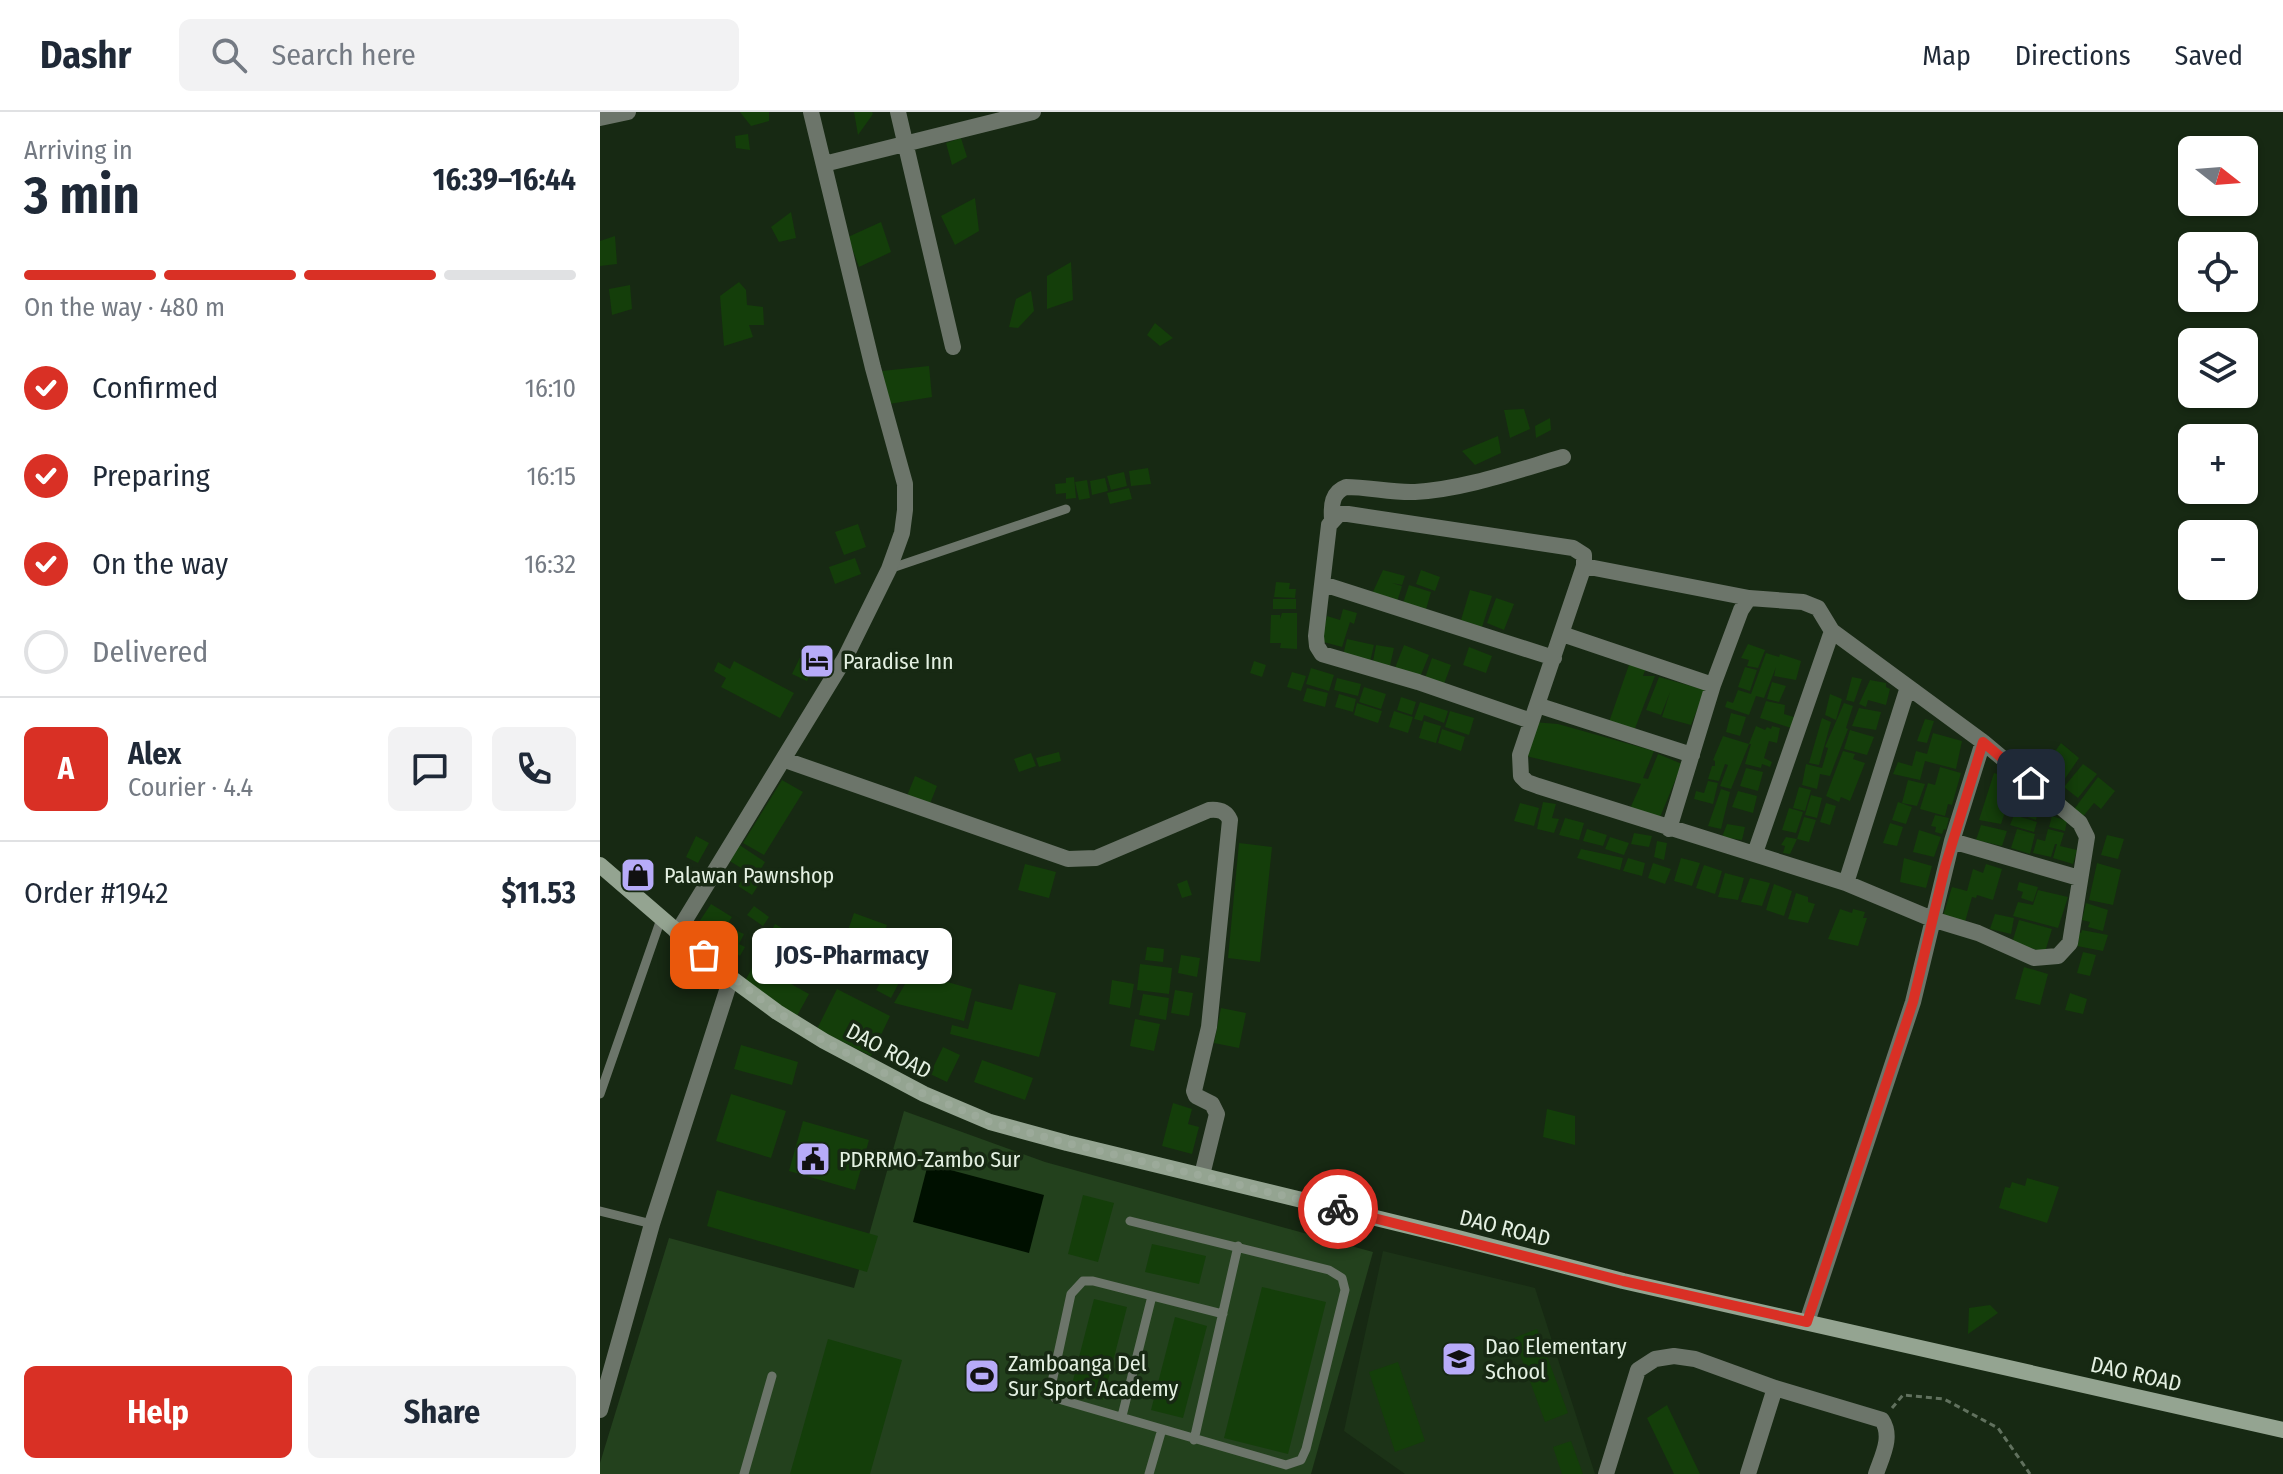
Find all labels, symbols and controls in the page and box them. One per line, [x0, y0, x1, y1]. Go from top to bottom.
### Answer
search box [179, 19, 739, 91]
text: Dashr [40, 32, 131, 78]
icon: search [207, 33, 251, 77]
text: Search here [271, 37, 416, 73]
text: Map [1922, 39, 1971, 72]
text: Directions [2015, 39, 2131, 72]
text: Saved [2175, 39, 2243, 72]
text: Arriving in [24, 135, 133, 166]
north arrow [2178, 136, 2258, 216]
map controls [2178, 136, 2258, 600]
text: 16:39–16:44 [433, 162, 576, 198]
text: 3 min [24, 164, 140, 227]
button: locate [2178, 232, 2258, 312]
text: On the way · 480 m [24, 292, 225, 323]
button: layers [2178, 328, 2258, 408]
icon: check [24, 366, 68, 410]
text: Confirmed [92, 370, 218, 406]
text: 16:10 [525, 373, 576, 404]
button: + [2178, 424, 2258, 504]
icon: check [24, 454, 68, 498]
text: Preparing [92, 458, 210, 494]
text: 16:15 [526, 461, 576, 492]
button: − [2178, 520, 2258, 600]
icon: check [24, 542, 68, 586]
text: On the way [92, 546, 228, 582]
text: 16:32 [524, 549, 576, 580]
text: Delivered [92, 634, 208, 670]
hotel icon: Paradise Inn [798, 642, 836, 680]
place label: Paradise Inn [843, 648, 954, 675]
button: chat [388, 727, 472, 811]
button: phone [492, 727, 576, 811]
text: Alex [128, 736, 181, 772]
pin [1997, 749, 2065, 817]
text: A [58, 751, 74, 787]
icon: home [2009, 761, 2053, 805]
text: Courier · 4.4 [128, 772, 253, 803]
shop icon: Palawan Pawnshop [619, 856, 657, 894]
place label: Palawan Pawnshop [664, 862, 834, 889]
text: Order #1942 [24, 875, 168, 911]
text: $11.53 [501, 875, 576, 911]
pin [670, 921, 738, 989]
callout: JOS-Pharmacy [752, 927, 952, 983]
icon: bag [682, 933, 726, 977]
text: JOS-Pharmacy [775, 940, 929, 971]
street label: DAO ROAD [842, 1017, 936, 1085]
public building icon: PDRRMO-Zambo Sur [794, 1140, 832, 1178]
place label: PDRRMO-Zambo Sur [839, 1146, 1021, 1173]
courier [1298, 1169, 1378, 1249]
icon: bike [1316, 1187, 1360, 1231]
street label: DAO ROAD [1457, 1204, 1553, 1252]
place label: Dao Elementary School [1485, 1333, 1627, 1385]
school or university icon: Dao Elementary School [1440, 1340, 1478, 1378]
place label: Zamboanga Del Sur Sport Academy [1008, 1350, 1178, 1402]
street label: DAO ROAD [2088, 1350, 2184, 1398]
sports icon: Zamboanga Del Sur Sport Academy [963, 1357, 1001, 1395]
button: Help [24, 1366, 292, 1458]
button: Share [308, 1366, 576, 1458]

